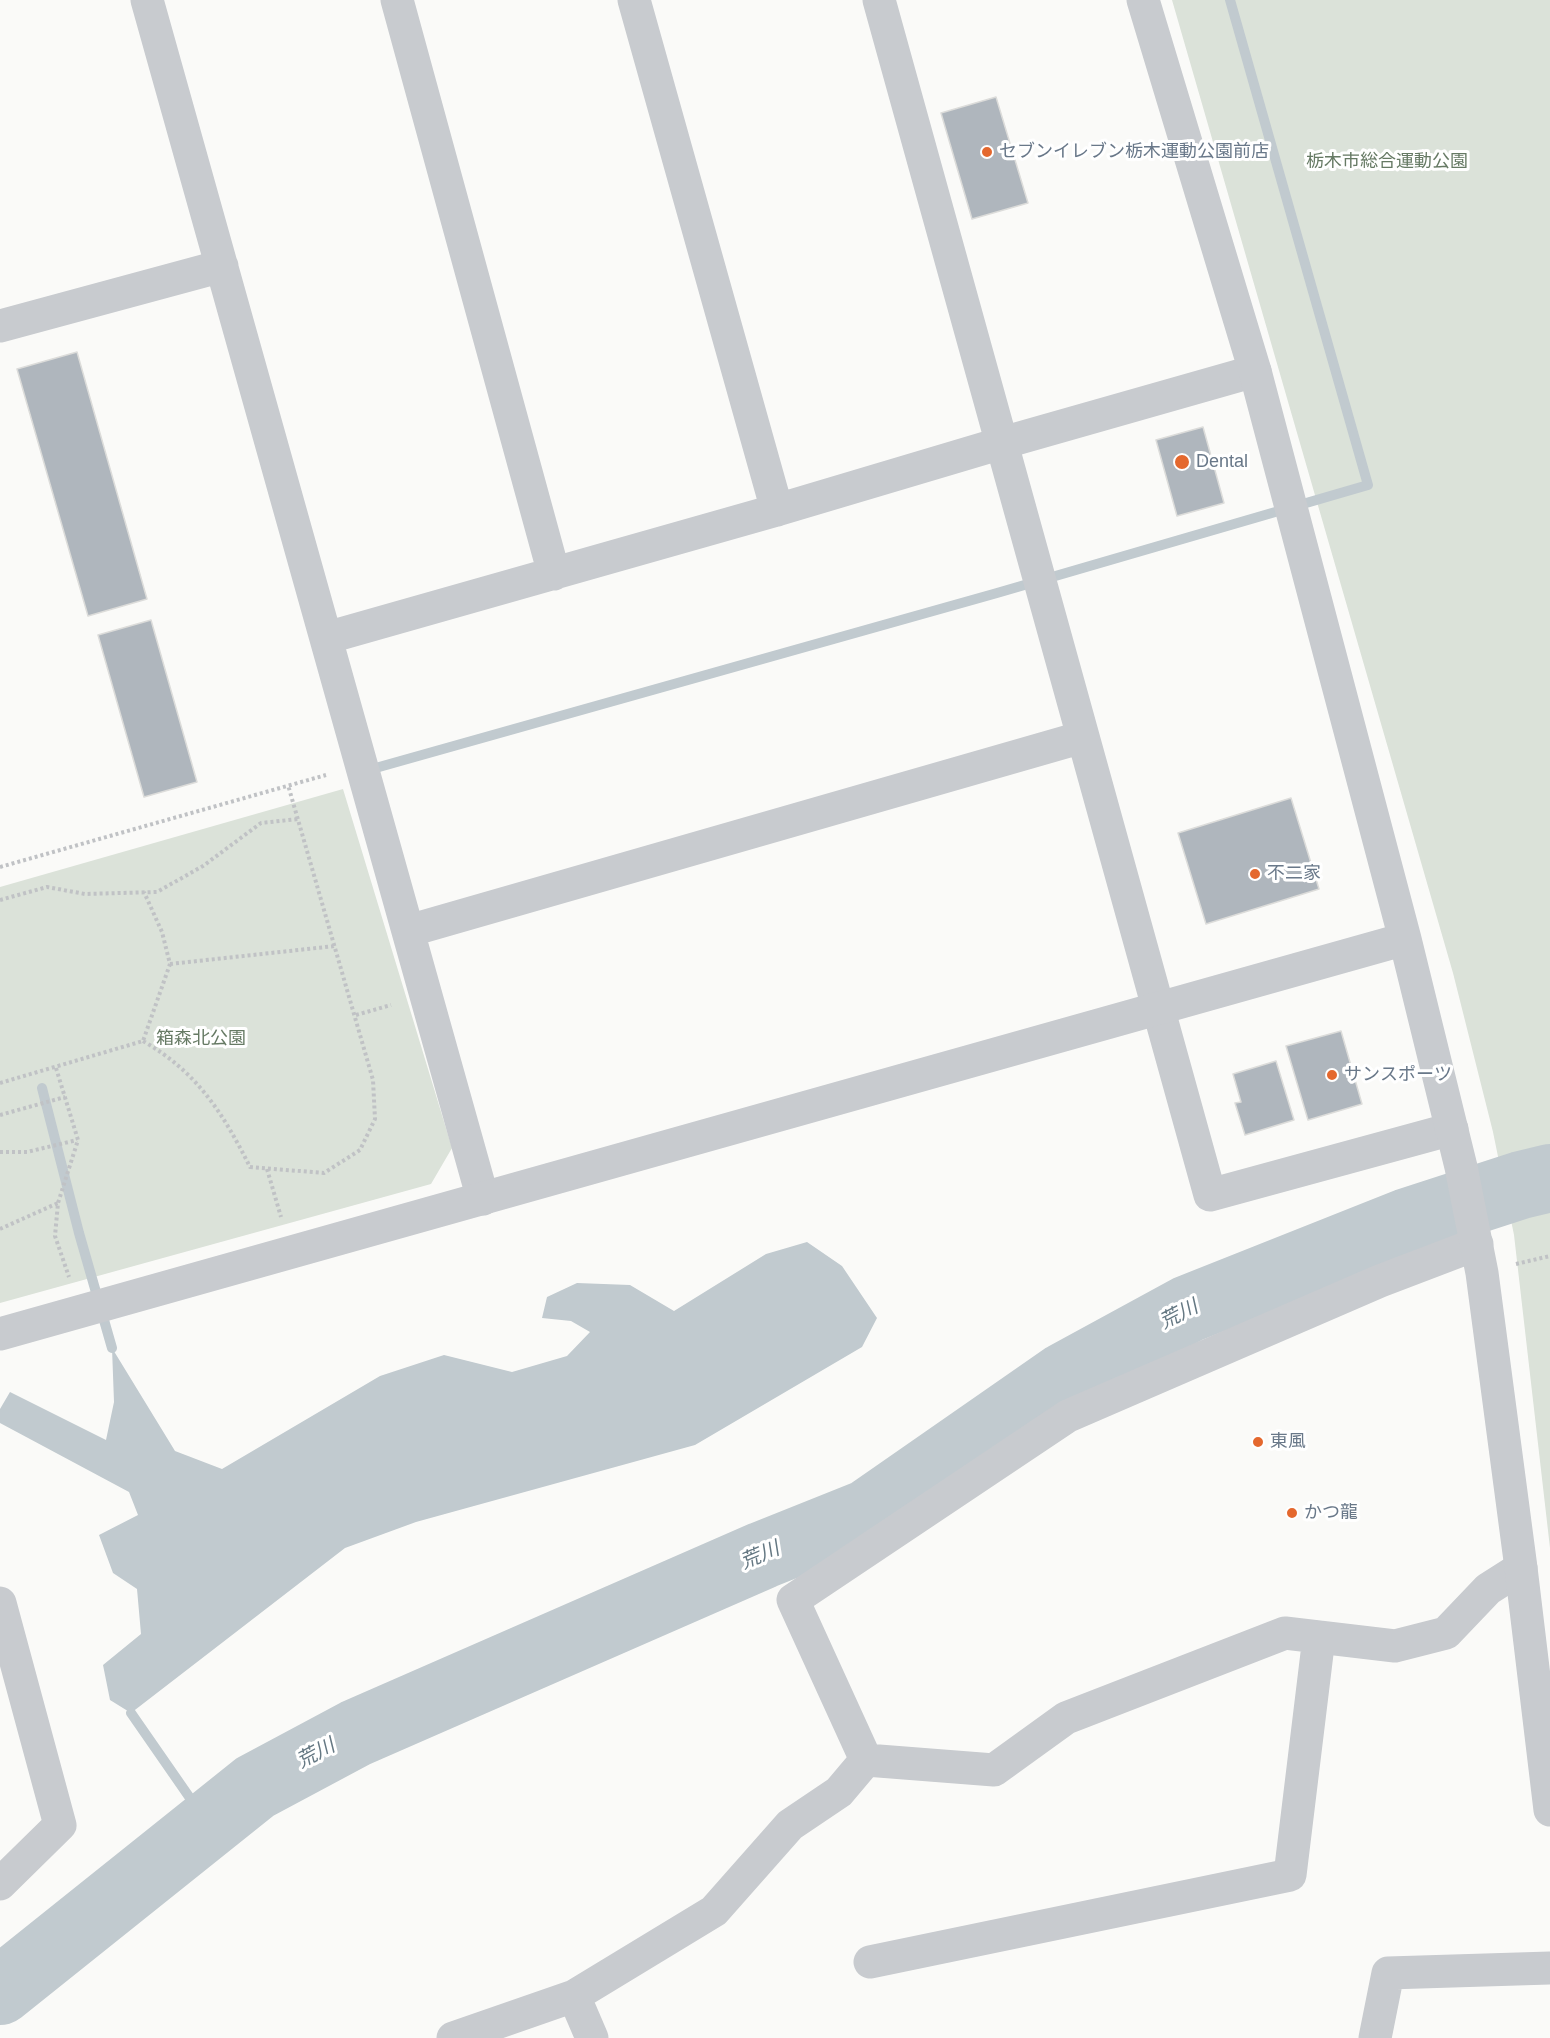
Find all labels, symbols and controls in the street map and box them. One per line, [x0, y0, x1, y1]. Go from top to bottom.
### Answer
place label: セブンイレブン栃木運動公園前店 [999, 141, 1269, 163]
marker: セブンイレブン栃木運動公園前店 [980, 145, 994, 159]
park label: 栃木市総合運動公園 [1306, 151, 1468, 173]
place label: Dental [1196, 451, 1248, 473]
marker: Dental [1173, 453, 1191, 471]
place label: 不二家 [1267, 863, 1321, 885]
marker: 不二家 [1248, 867, 1262, 881]
park label: 箱森北公園 [156, 1028, 246, 1050]
place label: サンスポーツ [1344, 1064, 1452, 1086]
marker: サンスポーツ [1325, 1068, 1339, 1082]
water label: 荒川 [1156, 1295, 1202, 1335]
place label: 東風 [1270, 1431, 1306, 1453]
marker: 東風 [1251, 1435, 1265, 1449]
place label: かつ龍 [1304, 1502, 1358, 1524]
marker: かつ龍 [1285, 1506, 1299, 1520]
water label: 荒川 [737, 1537, 783, 1575]
water label: 荒川 [293, 1734, 339, 1774]

